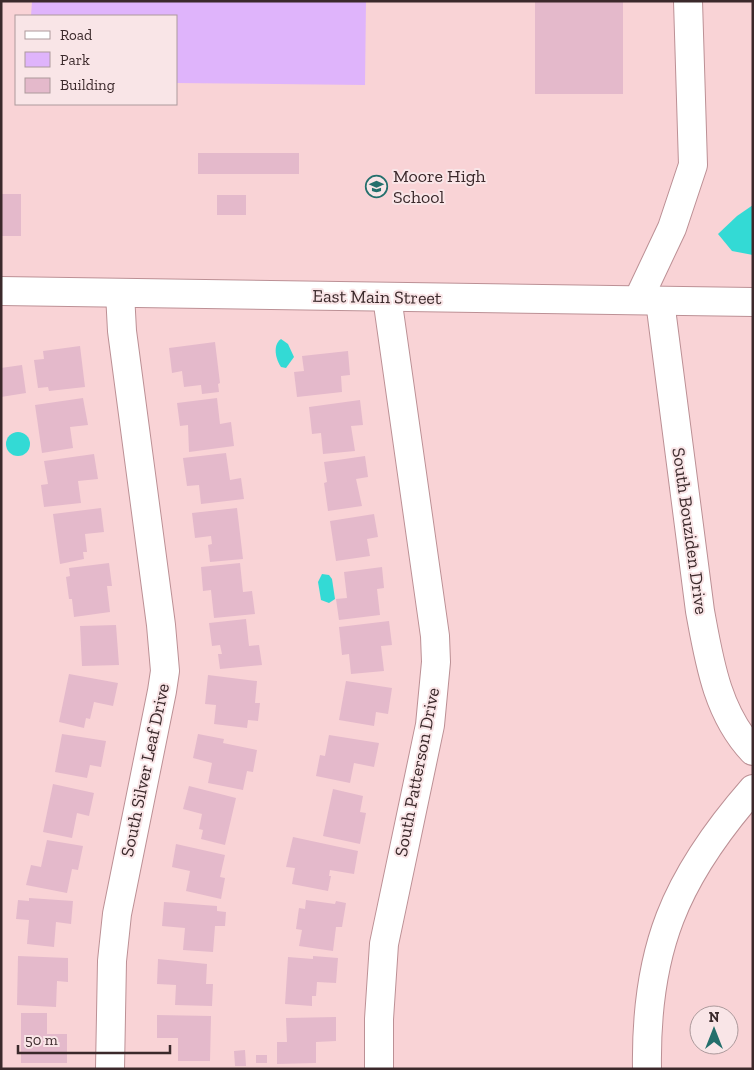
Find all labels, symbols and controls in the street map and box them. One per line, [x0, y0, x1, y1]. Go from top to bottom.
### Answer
legend [15, 15, 178, 105]
text: Road [60, 26, 93, 44]
text: Park [60, 51, 90, 69]
text: Building [60, 76, 115, 94]
place label: Moore High School [393, 165, 486, 208]
school or university icon: Moore High School [365, 174, 389, 198]
street label: East Main Street [312, 285, 442, 309]
street label: South Bouziden Drive [667, 446, 713, 616]
street label: South Silver Leaf Drive [116, 681, 174, 859]
street label: South Patterson Drive [390, 686, 444, 858]
north arrow [689, 1005, 739, 1055]
text: N [709, 1009, 720, 1026]
scale bar [18, 1022, 170, 1054]
text: 50 m [25, 1031, 58, 1049]

